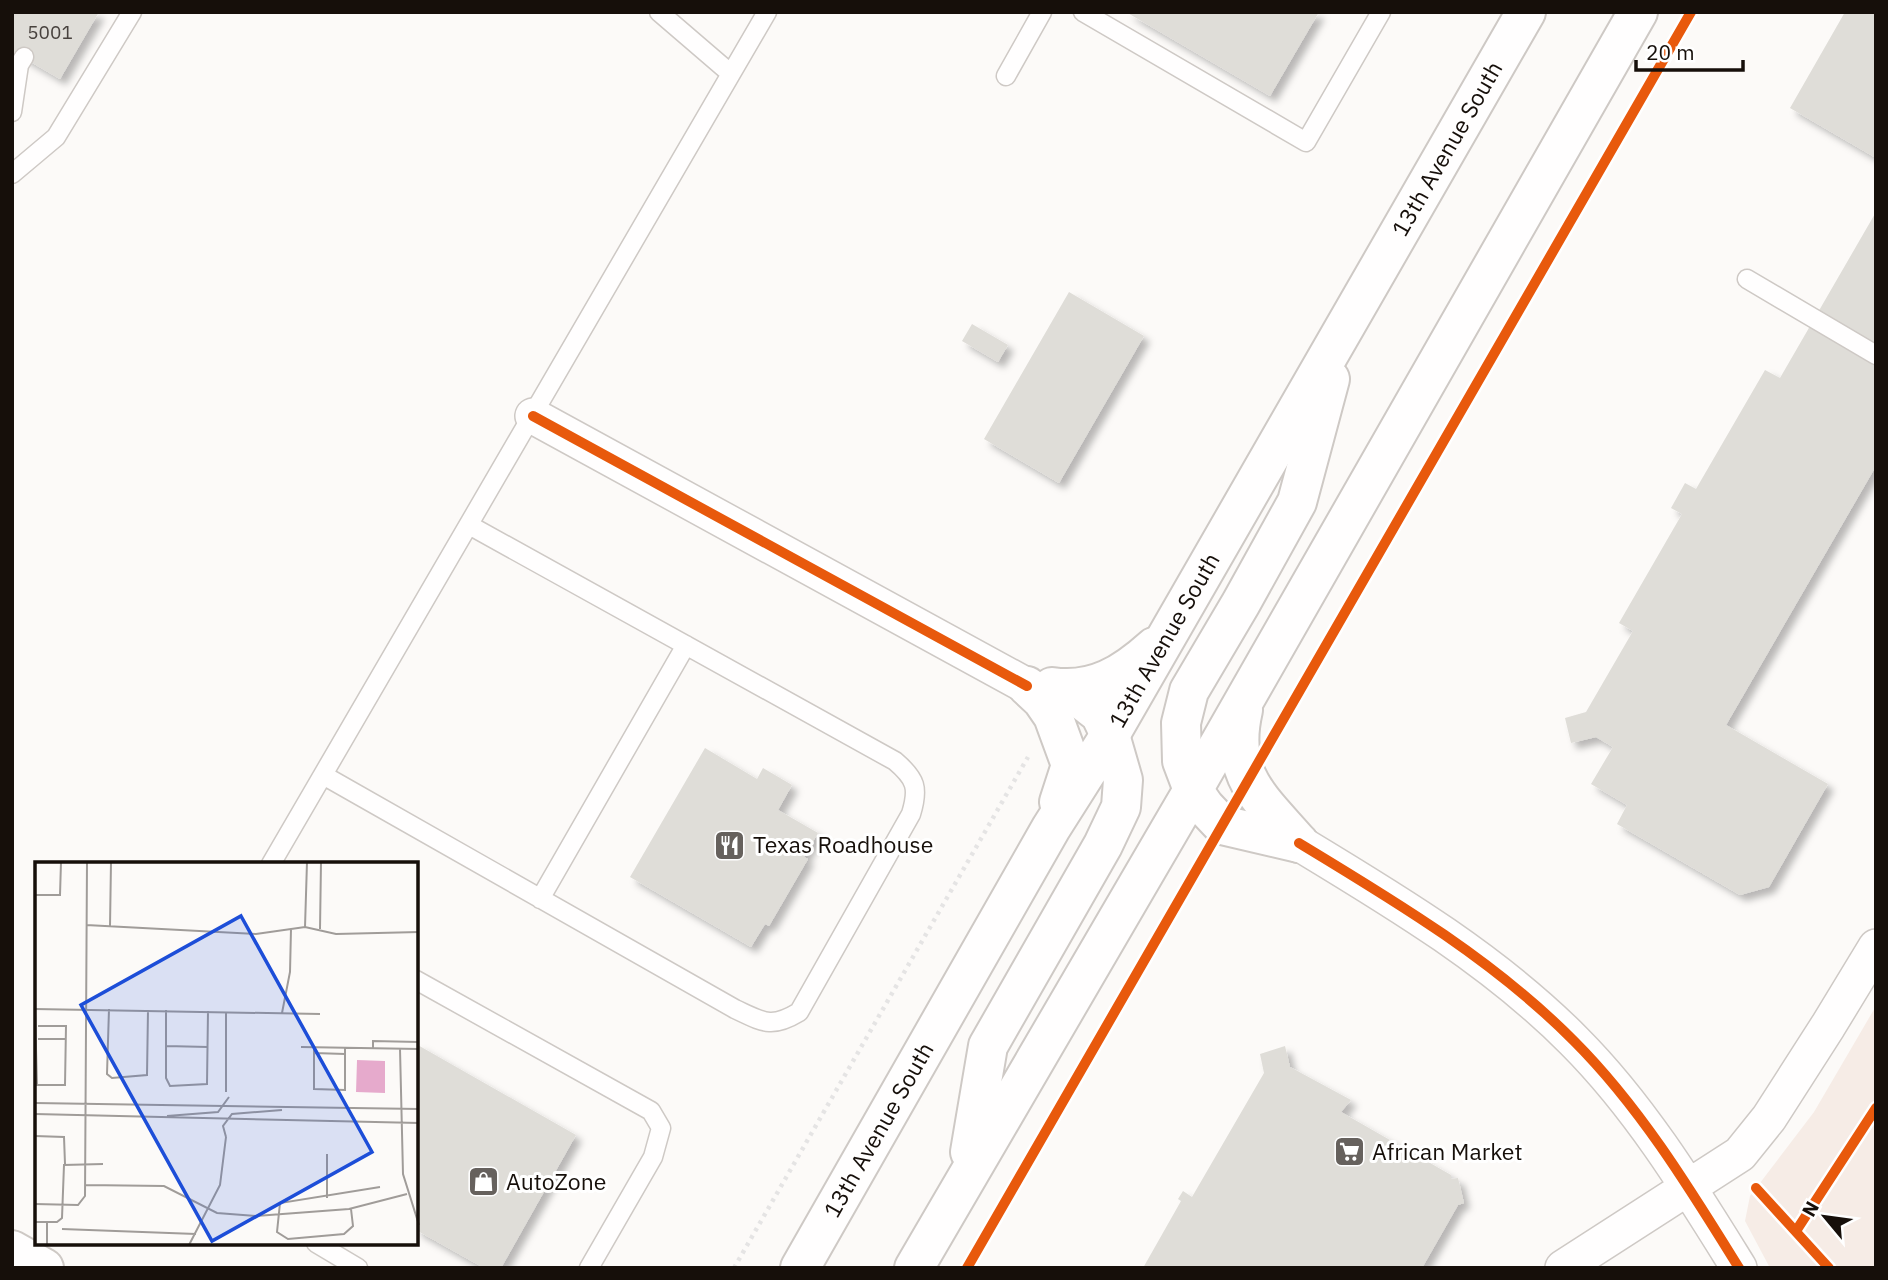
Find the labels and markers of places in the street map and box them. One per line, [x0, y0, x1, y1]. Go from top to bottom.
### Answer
restaurant icon: Texas Roadhouse [713, 828, 747, 862]
place label: Texas Roadhouse [753, 829, 933, 859]
supermarket icon: African Market [1332, 1135, 1366, 1169]
place label: African Market [1372, 1136, 1523, 1166]
shop icon: AutoZone [466, 1165, 500, 1199]
place label: AutoZone [506, 1166, 606, 1196]

